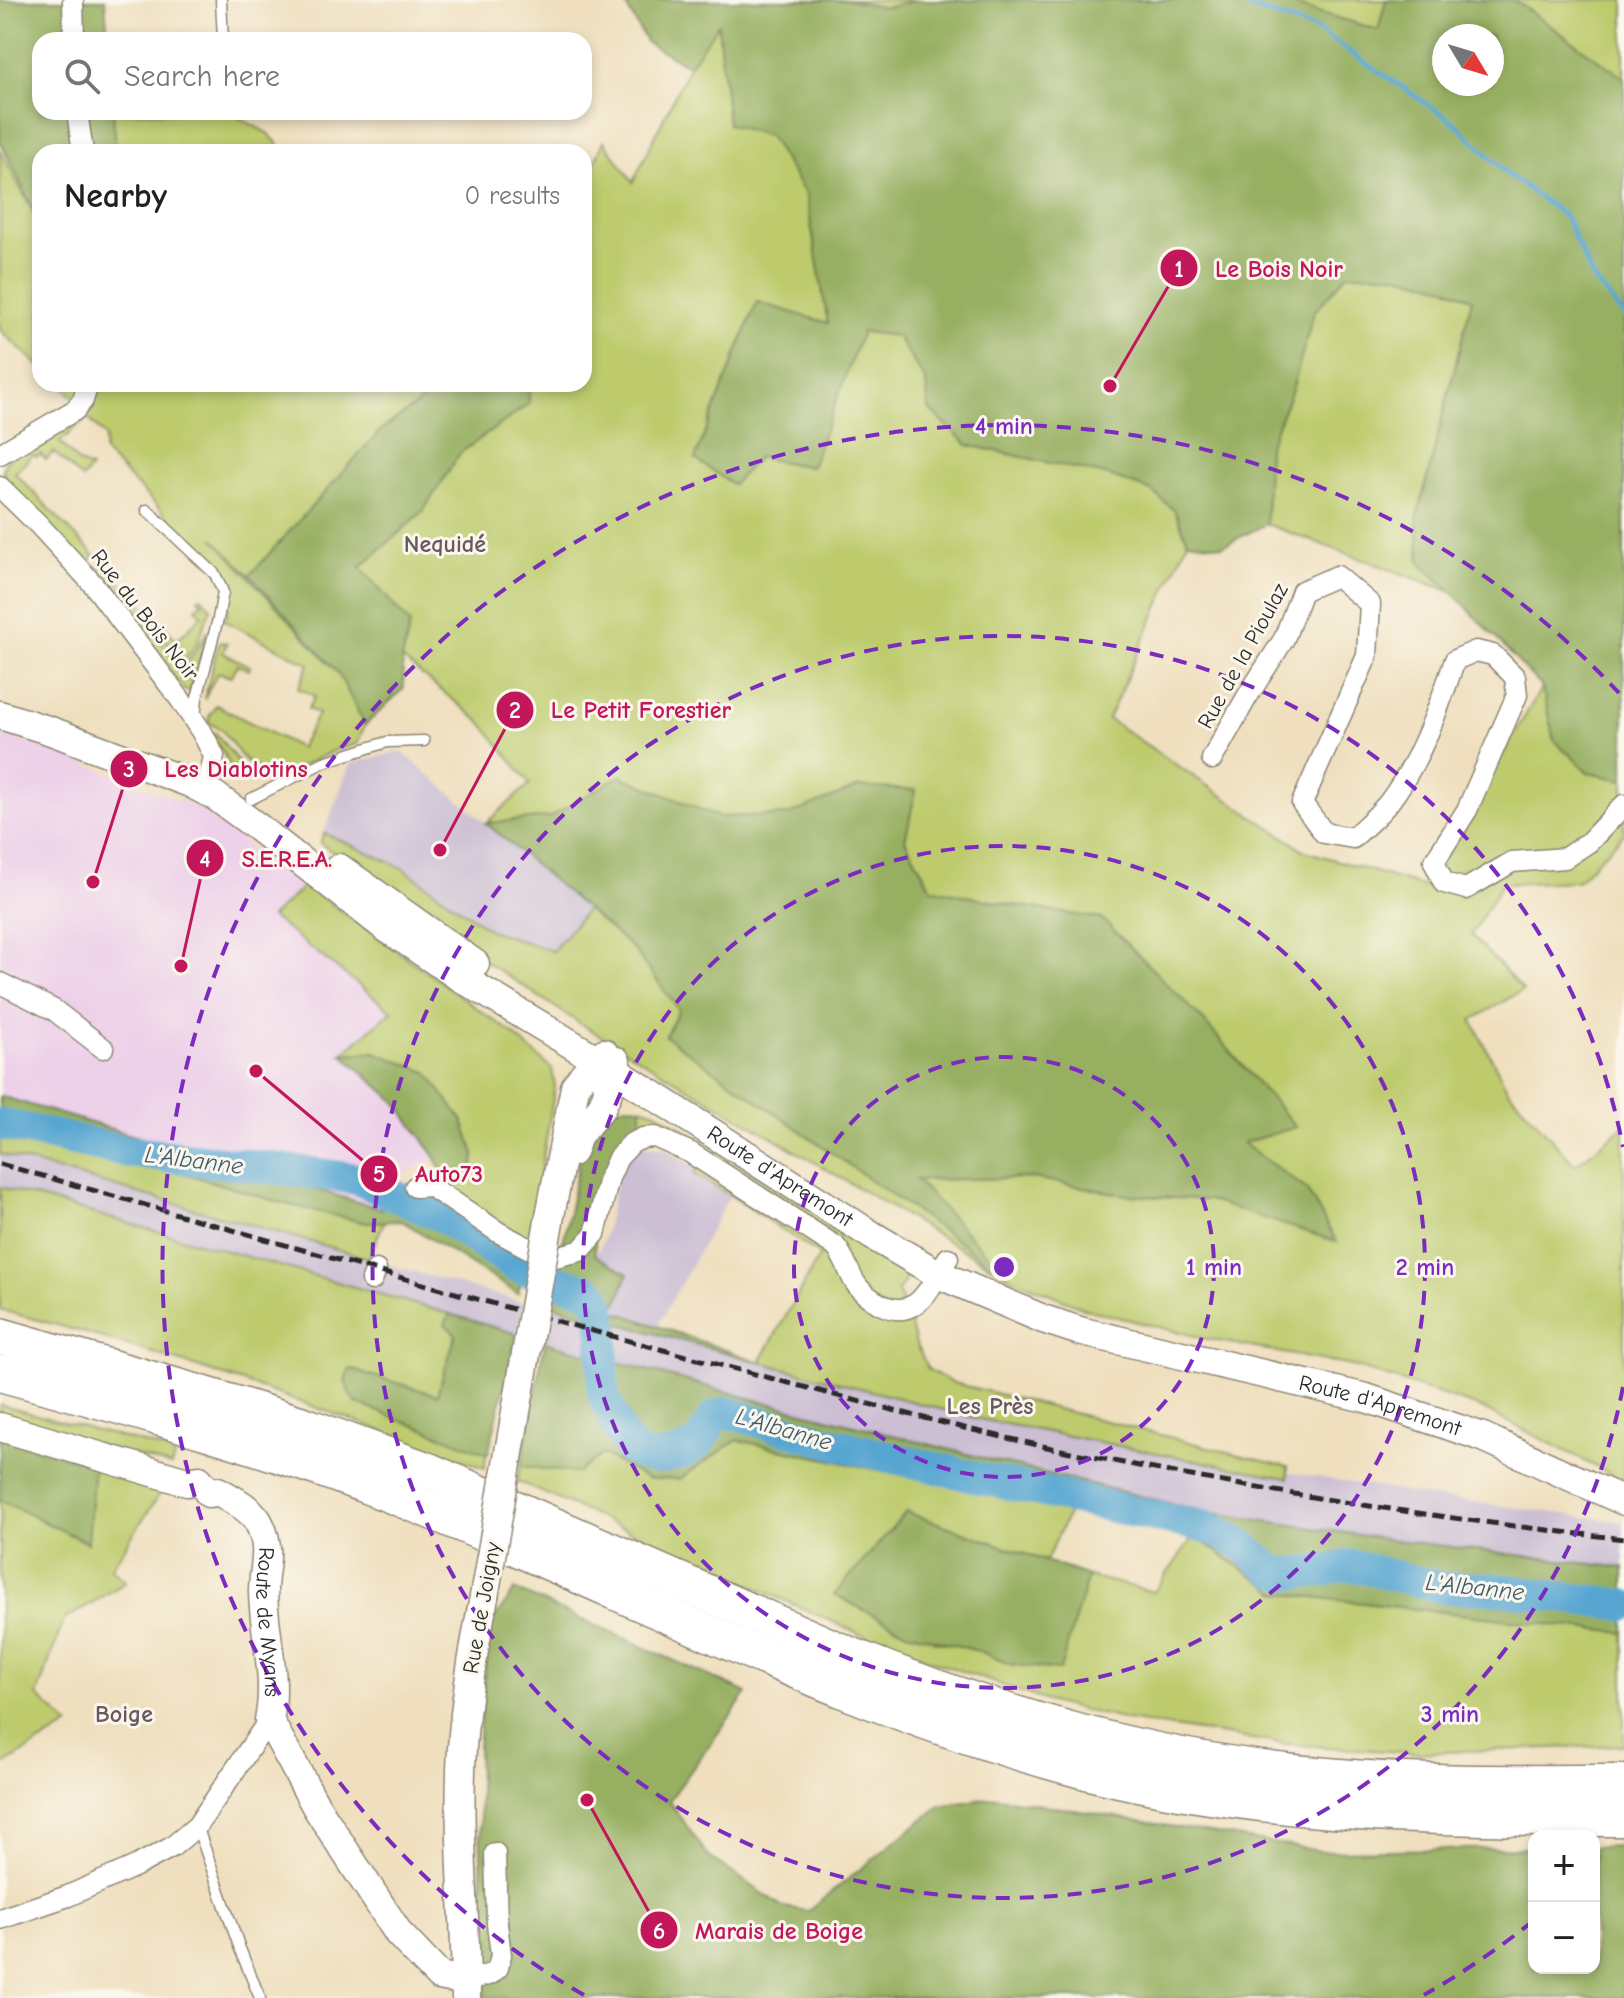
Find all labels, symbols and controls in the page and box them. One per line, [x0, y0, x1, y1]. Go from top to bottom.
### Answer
north arrow [1432, 24, 1504, 96]
search box [32, 32, 592, 120]
icon: search [60, 54, 104, 98]
text: Search here [124, 59, 280, 94]
text: Nearby [64, 176, 167, 216]
text: 0 results [465, 181, 560, 211]
callout: Le Bois Noir [1159, 244, 1359, 292]
text: 1 [1174, 255, 1184, 283]
text: Le Bois Noir [1215, 255, 1343, 283]
text: 4 min [975, 412, 1033, 440]
district label: Nequidé [404, 530, 486, 558]
street label: Rue du Bois Noir [86, 544, 205, 686]
street label: Rue de la Pioulaz [1192, 578, 1294, 733]
callout: Le Petit Forestier [495, 686, 747, 734]
text: 2 [509, 696, 521, 724]
text: Le Petit Forestier [551, 696, 731, 724]
callout: Les Diablotins [109, 745, 324, 793]
text: 3 [123, 755, 135, 783]
text: Les Diablotins [164, 755, 308, 783]
callout: S.E.R.E.A. [185, 834, 348, 882]
text: 4 [199, 845, 211, 873]
text: S.E.R.E.A. [242, 845, 332, 873]
street label: Route d'Apremont [702, 1120, 858, 1233]
water label: L'Albanne [143, 1140, 245, 1180]
callout: Auto73 [359, 1150, 499, 1198]
text: 5 [373, 1160, 385, 1188]
text: Auto73 [415, 1160, 483, 1188]
centre of rings [990, 1253, 1018, 1281]
text: 1 min [1186, 1253, 1242, 1281]
text: 2 min [1396, 1253, 1454, 1281]
street label: Route d'Apremont [1296, 1370, 1465, 1442]
district label: Les Près [946, 1392, 1034, 1420]
water label: L'Albanne [732, 1402, 836, 1456]
street label: Rue de Joigny [458, 1540, 506, 1676]
street label: Route de Myans [250, 1547, 285, 1697]
water label: L'Albanne [1424, 1568, 1526, 1606]
district label: Boige [95, 1700, 153, 1728]
text: 3 min [1421, 1700, 1479, 1728]
map controls [1528, 1830, 1600, 1974]
button: + [1528, 1830, 1600, 1902]
button: − [1528, 1902, 1600, 1974]
callout: Marais de Boige [639, 1906, 879, 1954]
text: 6 [653, 1917, 665, 1945]
text: Marais de Boige [695, 1917, 863, 1945]

